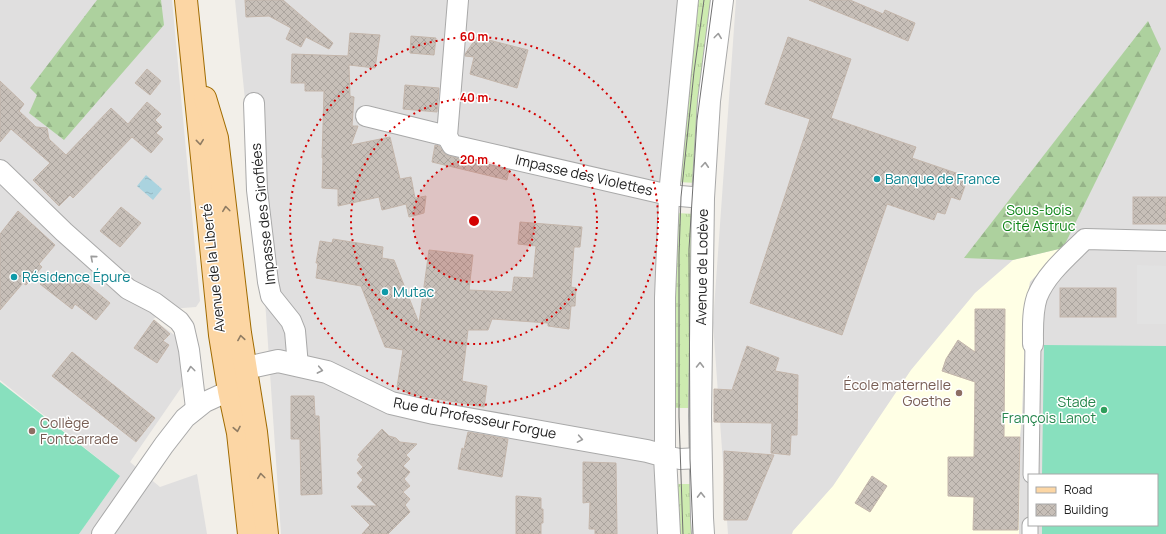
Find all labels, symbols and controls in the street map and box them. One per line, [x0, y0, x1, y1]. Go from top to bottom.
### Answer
text: 60 m [460, 28, 488, 45]
one-way arrow [713, 33, 722, 39]
text: 40 m [460, 89, 488, 106]
one-way arrow [195, 139, 204, 145]
street label: Impasse des Giroflées [246, 142, 279, 286]
street label: Impasse des Violettes [513, 149, 655, 200]
text: 20 m [460, 151, 488, 168]
one-way arrow [700, 162, 709, 168]
place label: Banque de France [885, 169, 1000, 188]
marker: Banque de France [872, 174, 882, 184]
park label: Sous-bois Cité Astruc [1003, 200, 1076, 235]
street label: Avenue de la Liberté [196, 203, 229, 333]
one-way arrow [221, 206, 230, 212]
street label: Avenue de Lodève [691, 209, 712, 325]
centre of rings [467, 214, 481, 228]
one-way arrow [90, 255, 97, 262]
place label: Résidence Épure [22, 267, 130, 286]
marker: Résidence Épure [9, 272, 19, 282]
place label: Mutac [393, 282, 434, 301]
marker: Mutac [380, 287, 390, 297]
one-way arrow [237, 335, 246, 341]
one-way arrow [696, 362, 704, 368]
one-way arrow [187, 366, 196, 372]
one-way arrow [317, 366, 323, 374]
place label: École maternelle Goethe [844, 375, 951, 410]
marker: École maternelle Goethe [954, 388, 964, 398]
street label: Rue du Professeur Forgue [392, 392, 558, 443]
place label: Stade François Lanot [1002, 392, 1096, 427]
marker: Stade François Lanot [1099, 405, 1109, 415]
place label: Collège Fontcarrade [40, 413, 118, 448]
marker: Collège Fontcarrade [27, 426, 37, 436]
one-way arrow [232, 426, 241, 432]
one-way arrow [576, 434, 583, 443]
one-way arrow [257, 473, 266, 479]
legend [1028, 474, 1158, 526]
text: Road [1064, 481, 1092, 498]
one-way arrow [697, 492, 705, 498]
text: Building [1064, 501, 1108, 518]

